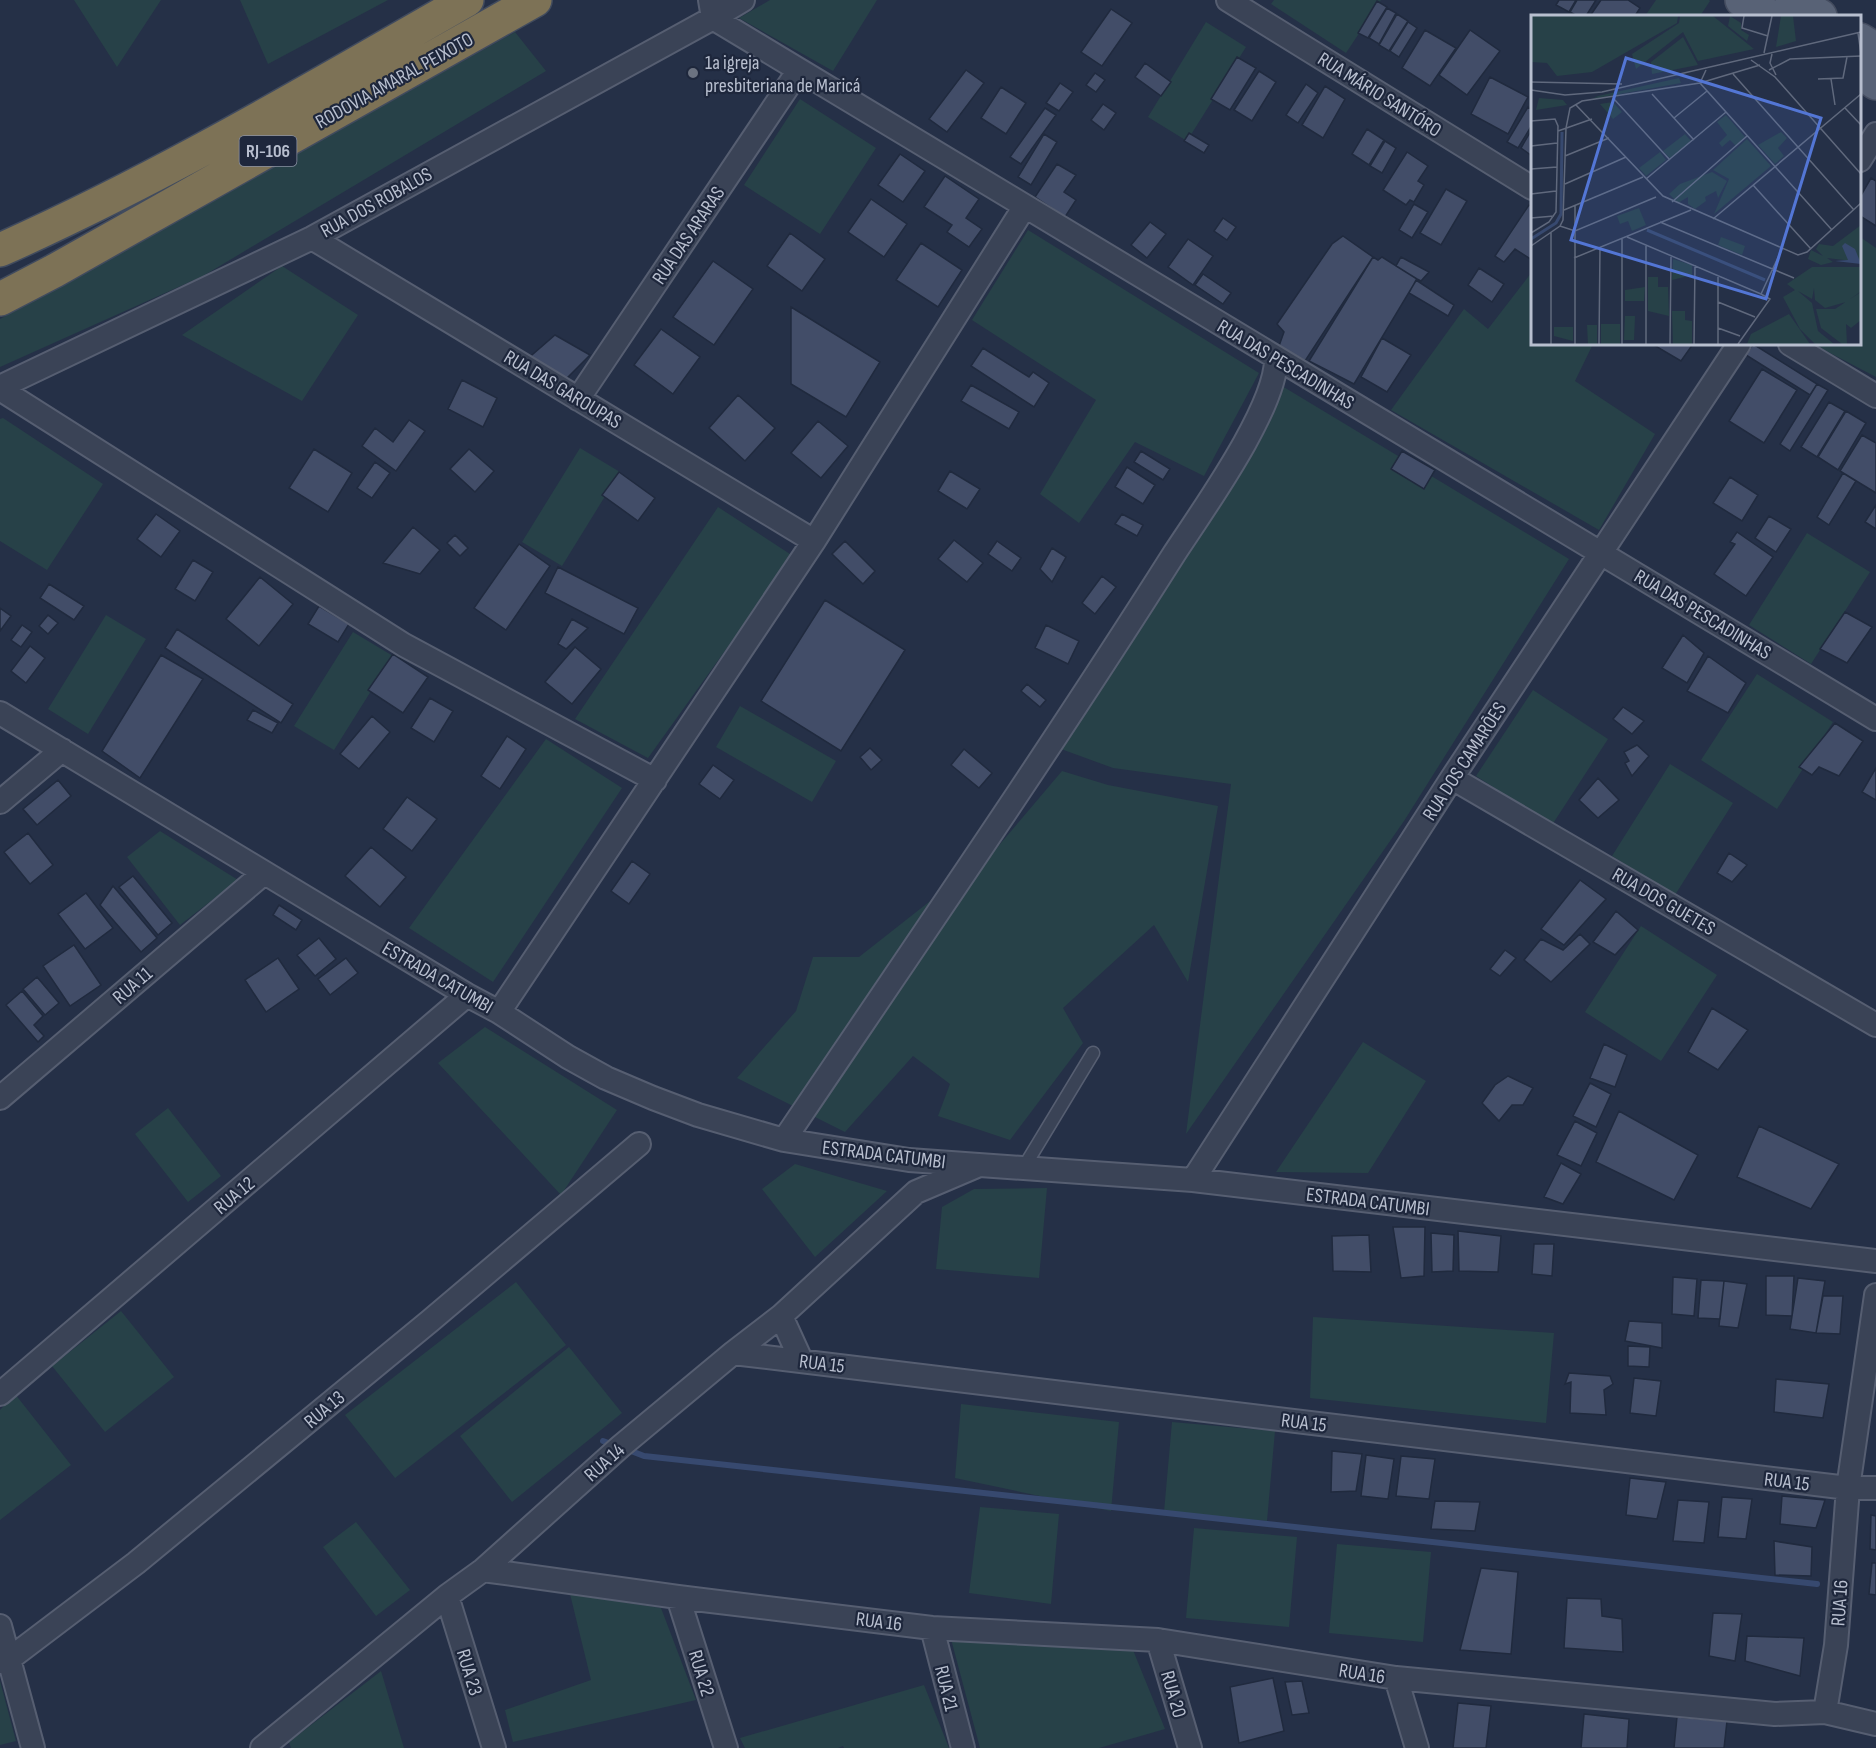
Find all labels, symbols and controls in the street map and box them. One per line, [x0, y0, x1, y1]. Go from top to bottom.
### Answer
inset map [1531, 15, 1861, 345]
street label: RODOVIA AMARAL PEIXOTO [311, 28, 478, 134]
street label: RUA MÁRIO SANTÓRO [1313, 47, 1446, 142]
place label: 1a igreja presbiteriana de Maricá [705, 51, 861, 98]
marker: 1a igreja presbiteriana de Maricá [686, 66, 700, 80]
road number: RJ-106 [240, 136, 296, 166]
street label: RUA DOS ROBALOS [317, 162, 436, 243]
street label: RUA DAS ARARAS [647, 182, 730, 289]
street label: RUA DAS PESCADINHAS [1213, 315, 1358, 415]
street label: RUA DAS GAROUPAS [499, 345, 626, 434]
street label: RUA DAS PESCADINHAS [1630, 565, 1775, 665]
street label: RUA DOS CAMARÕES [1418, 698, 1512, 825]
street label: RUA DOS GUETES [1608, 863, 1719, 941]
street label: ESTRADA CATUMBI [378, 936, 497, 1019]
street label: RUA 11 [108, 962, 157, 1009]
street label: ESTRADA CATUMBI [821, 1136, 947, 1174]
street label: RUA 12 [209, 1172, 260, 1220]
street label: ESTRADA CATUMBI [1305, 1183, 1431, 1221]
street label: RUA 15 [798, 1349, 846, 1379]
street label: RUA 13 [299, 1386, 350, 1434]
street label: RUA 15 [1280, 1408, 1328, 1438]
street label: RUA 14 [580, 1438, 630, 1487]
street label: RUA 15 [1763, 1467, 1811, 1497]
street label: RUA 16 [1826, 1579, 1854, 1627]
street label: RUA 16 [854, 1607, 903, 1637]
street label: RUA 23 [451, 1646, 487, 1698]
street label: RUA 22 [683, 1647, 719, 1699]
street label: RUA 16 [1337, 1659, 1387, 1689]
street label: RUA 21 [929, 1663, 963, 1713]
street label: RUA 20 [1155, 1668, 1191, 1721]

